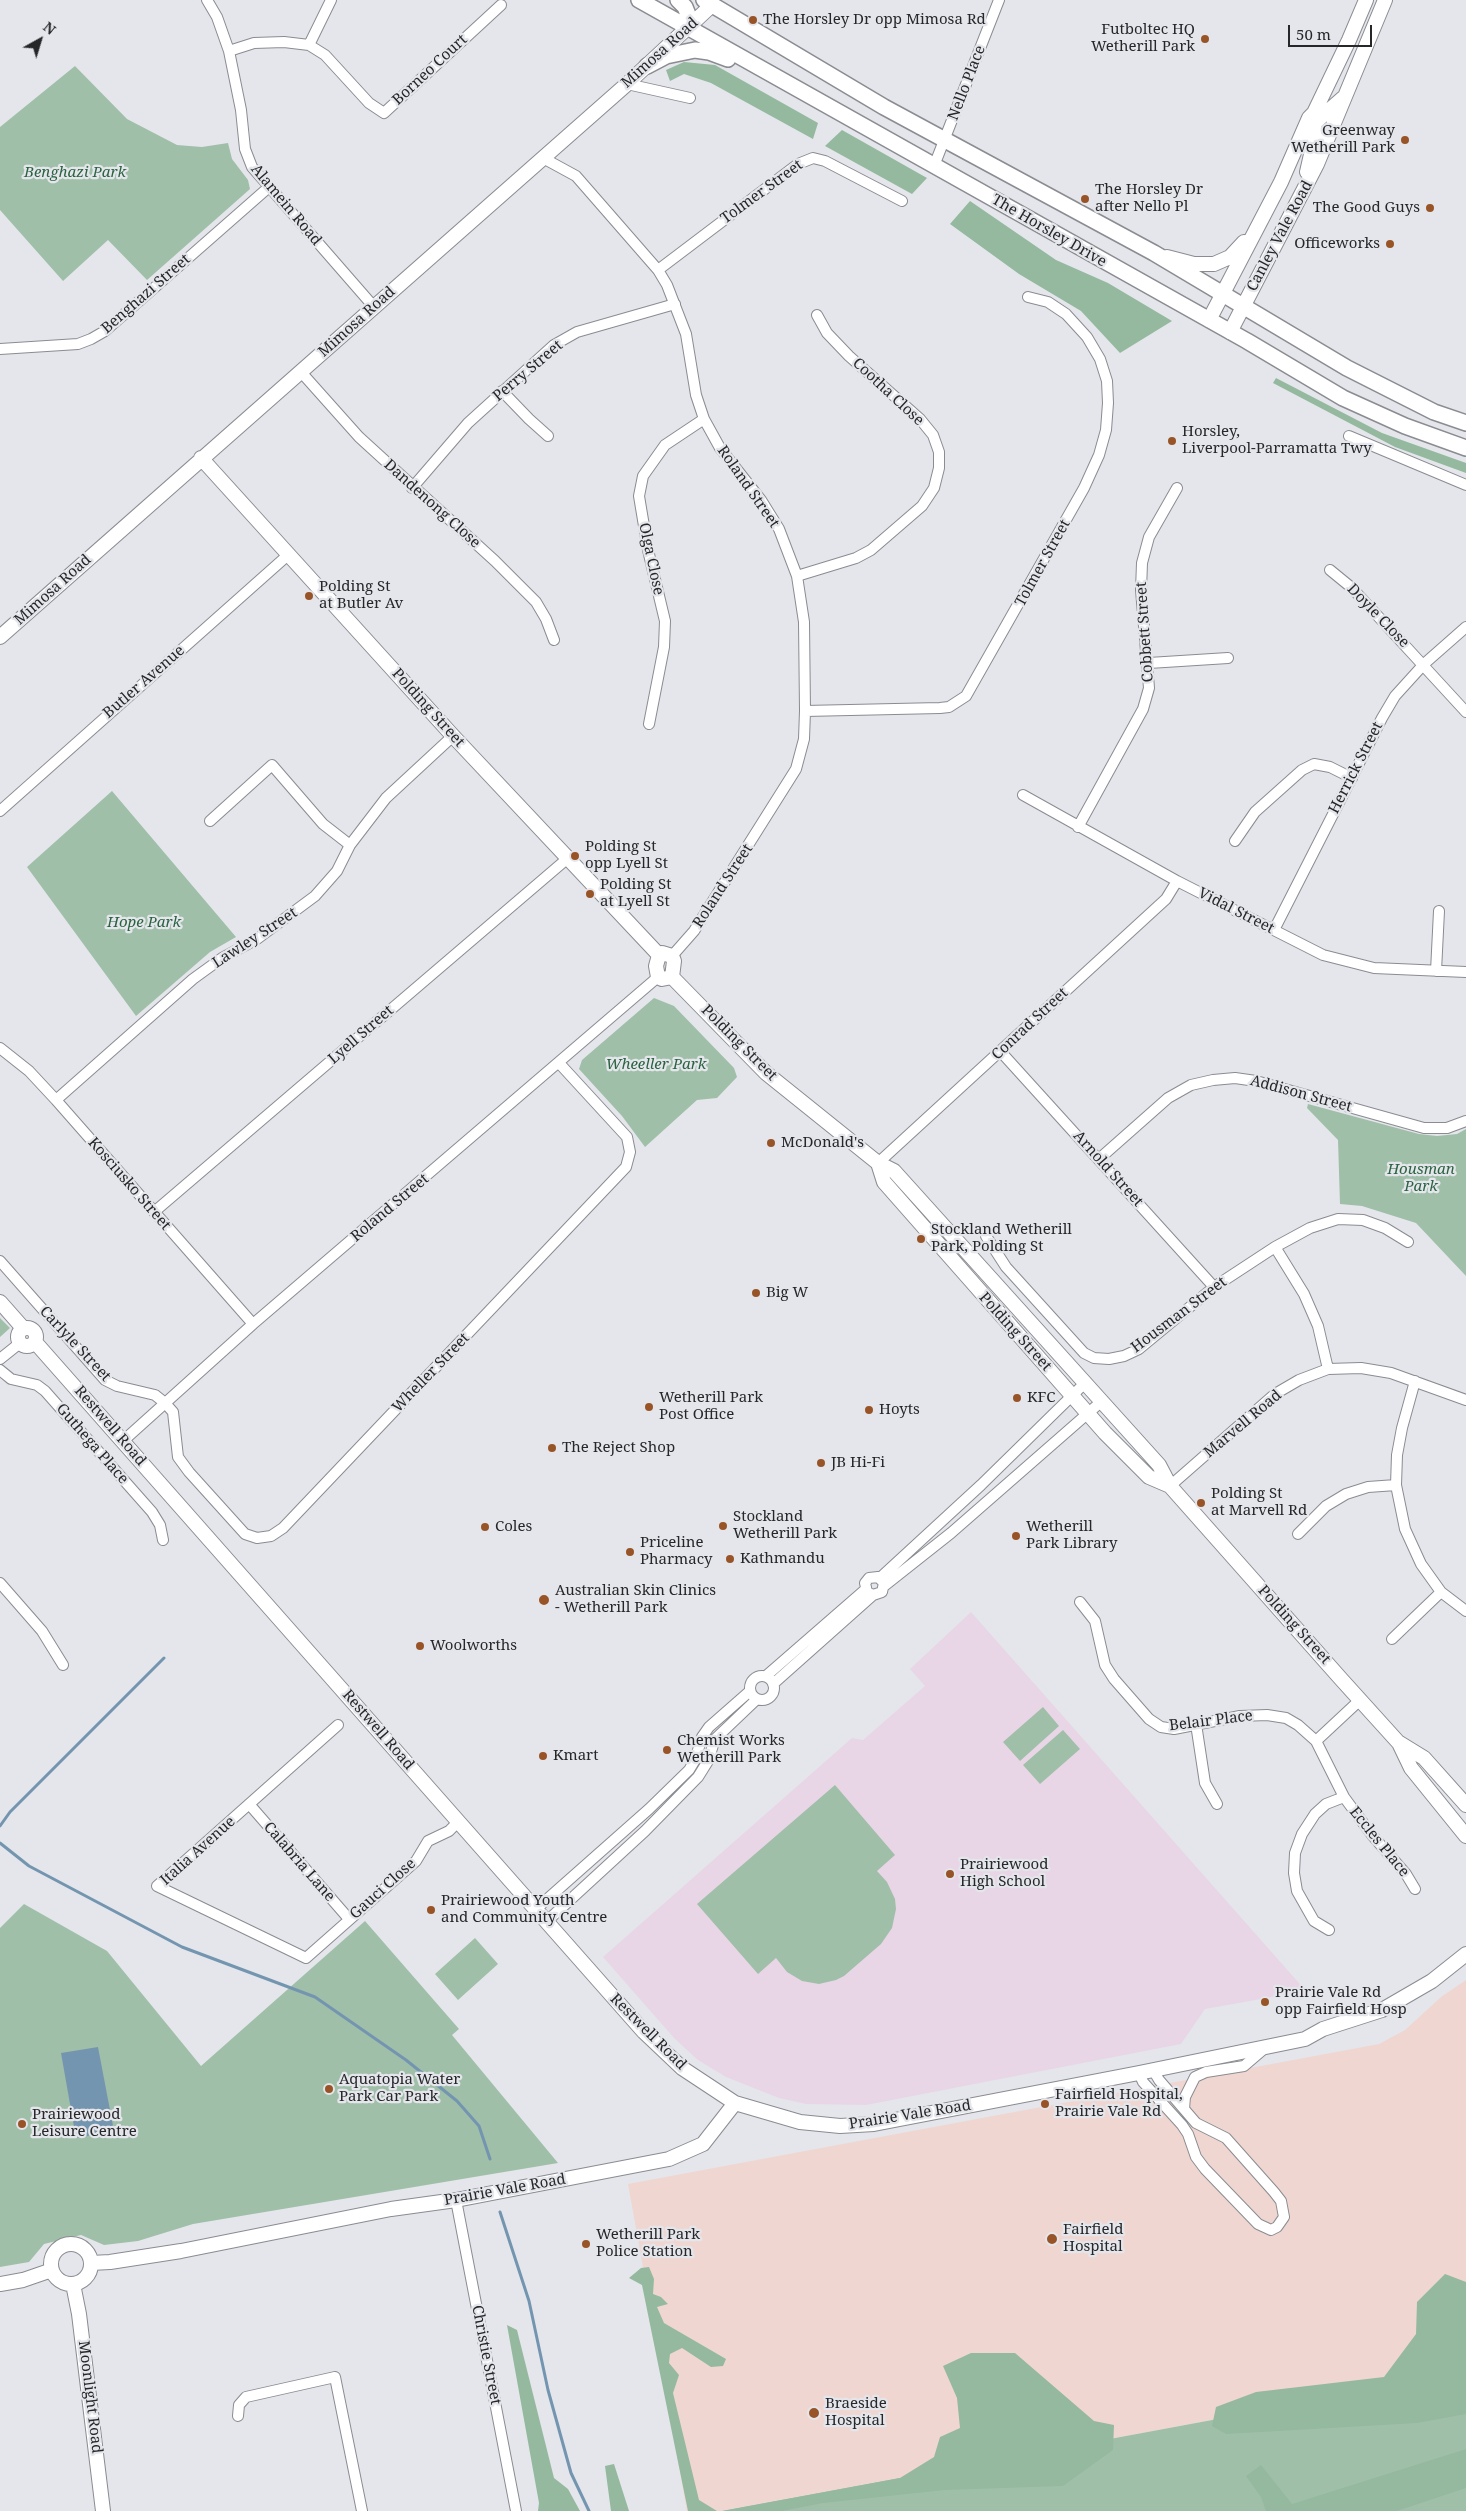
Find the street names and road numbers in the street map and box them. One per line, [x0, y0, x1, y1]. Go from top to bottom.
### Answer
street label: Mimosa Road [618, 14, 702, 92]
street label: Borneo Court [389, 31, 471, 109]
street label: Nello Place [944, 43, 990, 123]
street label: Tolmer Street [718, 156, 806, 228]
street label: Alamein Road [247, 161, 325, 249]
street label: Canley Vale Road [1243, 178, 1317, 294]
street label: The Horsley Drive [988, 191, 1110, 271]
street label: Benghazi Street [98, 251, 194, 337]
street label: Mimosa Road [315, 283, 399, 361]
street label: Perry Street [489, 337, 567, 405]
street label: Cootha Close [849, 354, 927, 430]
street label: Roland Street [713, 442, 783, 532]
street label: Dandenong Close [380, 456, 484, 552]
street label: Tolmer Street [1012, 516, 1074, 610]
street label: Olga Close [635, 521, 667, 597]
street label: Mimosa Road [11, 551, 95, 629]
street label: Doyle Close [1343, 580, 1413, 652]
street label: Cobbett Street [1133, 581, 1157, 683]
street label: Butler Avenue [100, 642, 188, 722]
street label: Polding Street [388, 665, 468, 751]
street label: Herrick Street [1325, 719, 1387, 817]
street label: Roland Street [689, 841, 757, 931]
street label: Vidal Street [1195, 884, 1277, 938]
street label: Lawley Street [209, 904, 301, 972]
street label: Conrad Street [988, 984, 1072, 1064]
street label: Polding Street [697, 1001, 781, 1085]
street label: Lyell Street [325, 1002, 397, 1068]
street label: Addison Street [1248, 1072, 1354, 1116]
street label: Arnold Street [1069, 1127, 1147, 1211]
street label: Kosciusko Street [84, 1134, 174, 1234]
street label: Roland Street [347, 1170, 433, 1246]
street label: Housman Street [1128, 1273, 1230, 1357]
street label: Polding Street [975, 1289, 1055, 1375]
street label: Carlyle Street [36, 1303, 114, 1385]
street label: Wheller Street [389, 1330, 473, 1416]
street label: Restwell Road [70, 1382, 150, 1470]
street label: Marvell Road [1201, 1386, 1285, 1462]
street label: Guthega Place [52, 1400, 132, 1488]
street label: Polding Street [1254, 1582, 1334, 1668]
street label: Restwell Road [338, 1686, 418, 1774]
street label: Belair Place [1168, 1707, 1254, 1735]
street label: Eccles Place [1345, 1803, 1413, 1881]
street label: Italia Avenue [157, 1813, 239, 1889]
street label: Calabria Lane [260, 1818, 338, 1906]
street label: Gauci Close [346, 1855, 420, 1923]
street label: Restwell Road [606, 1990, 690, 2074]
street label: Prairie Vale Road [848, 2096, 972, 2134]
street label: Prairie Vale Road [443, 2170, 567, 2210]
street label: Christie Street [468, 2304, 504, 2406]
street label: Moonlight Road [74, 2340, 106, 2454]

